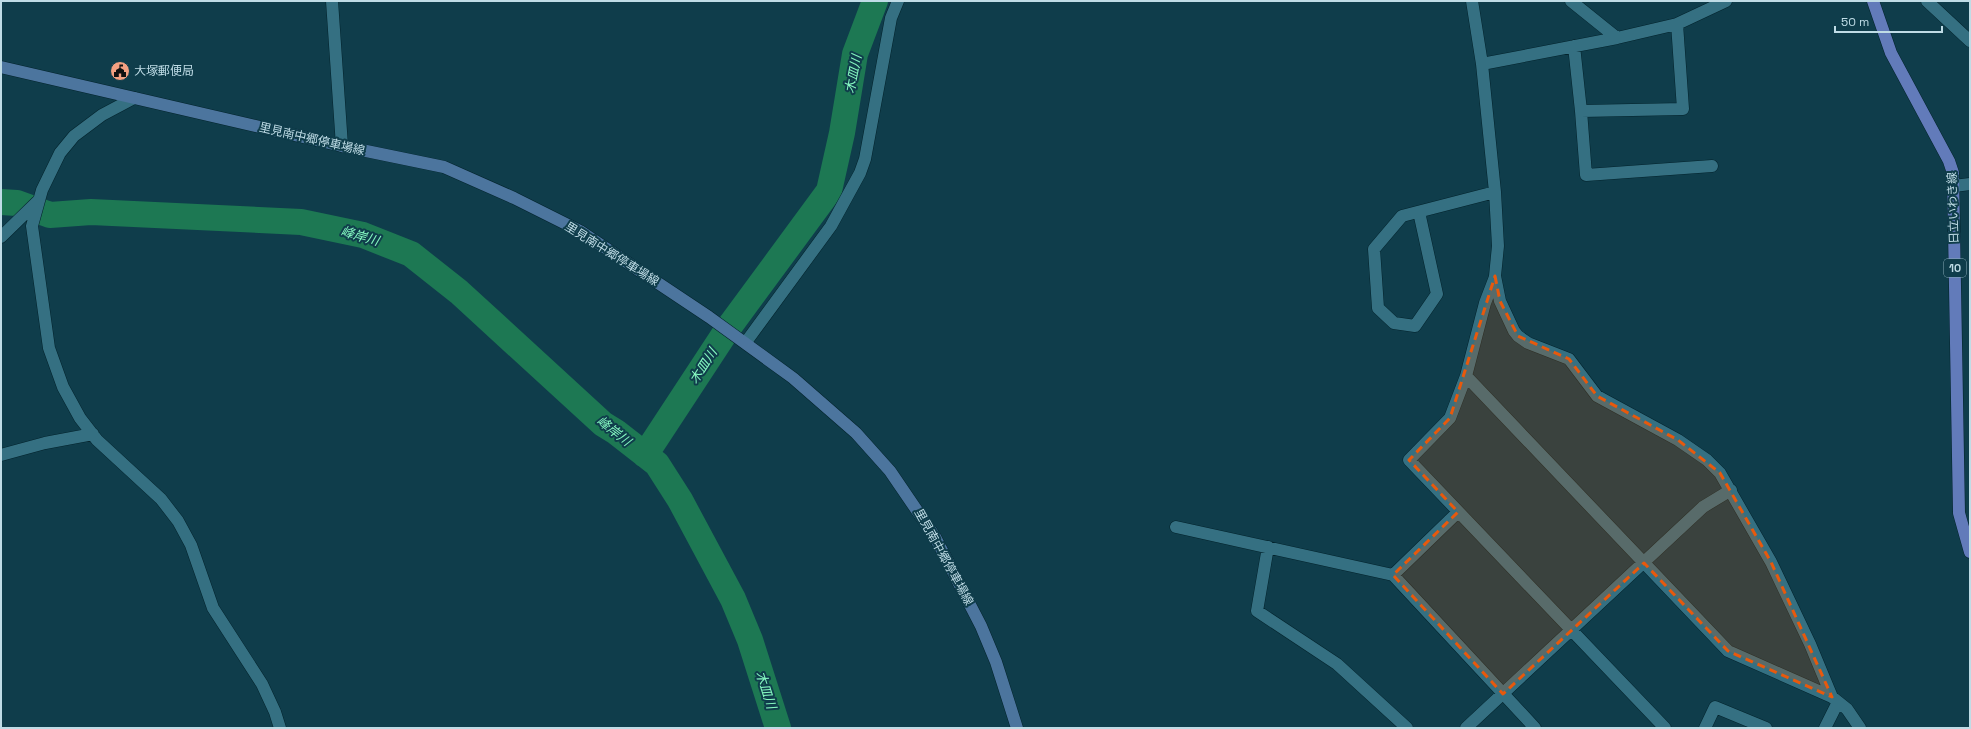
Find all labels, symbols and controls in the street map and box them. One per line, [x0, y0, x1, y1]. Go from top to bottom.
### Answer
scale bar [1835, 8, 1942, 34]
text: 50 m [1841, 14, 1869, 30]
water label: 木皿川 [841, 51, 865, 95]
public building icon: 大塚郵便局 [109, 60, 131, 82]
place label: 大塚郵便局 [134, 63, 194, 79]
street label: 里見南中郷停車場線 [258, 119, 366, 159]
street label: 日立いわき線 [1944, 172, 1962, 244]
street label: 里見南中郷停車場線 [562, 219, 662, 289]
water label: 峰岸川 [339, 222, 383, 250]
road number: 10 [1944, 259, 1966, 277]
water label: 木皿川 [685, 343, 722, 387]
water label: 峰岸川 [593, 412, 636, 451]
street label: 里見南中郷停車場線 [911, 506, 977, 608]
water label: 木皿川 [752, 669, 781, 713]

